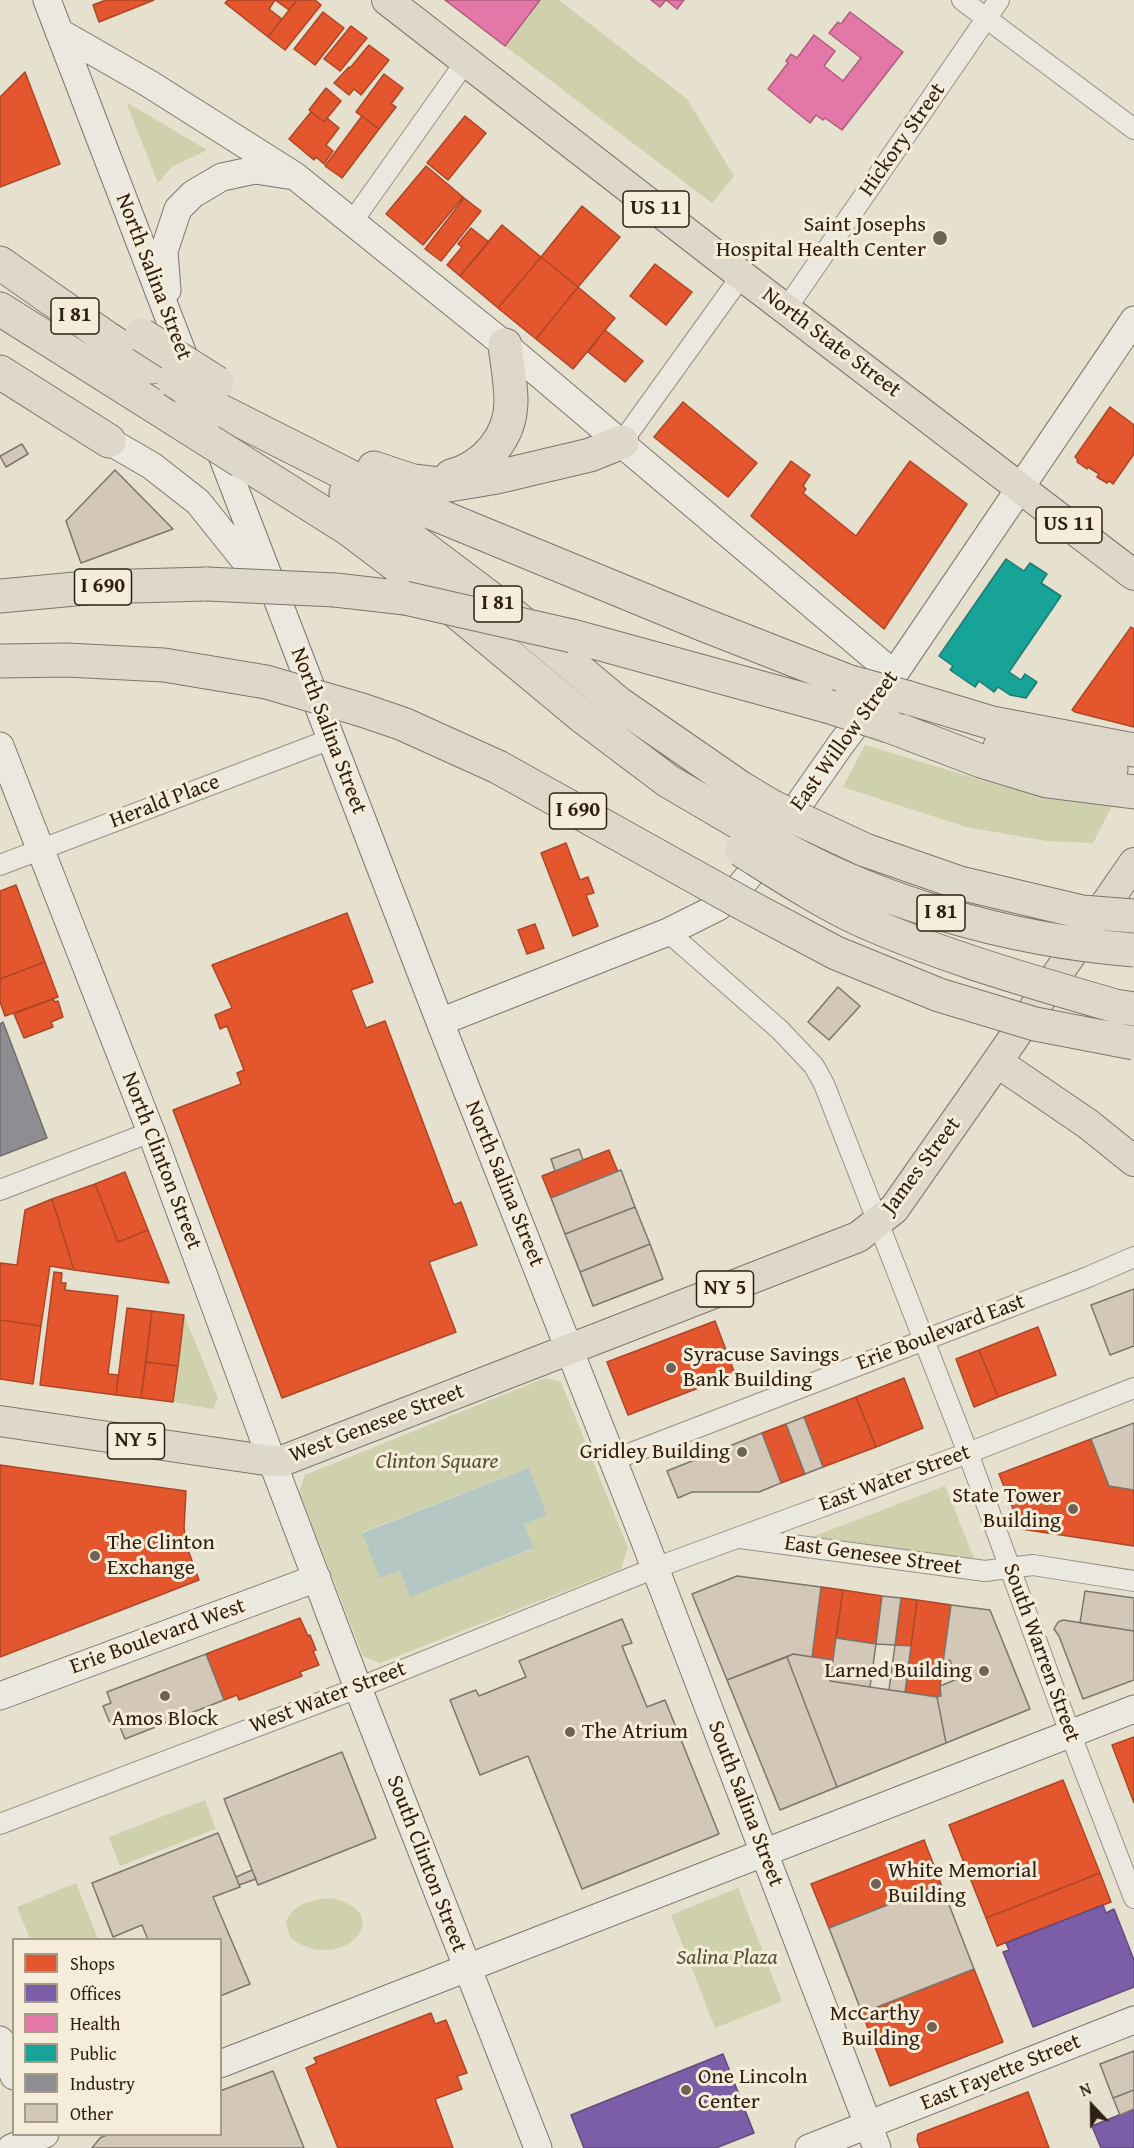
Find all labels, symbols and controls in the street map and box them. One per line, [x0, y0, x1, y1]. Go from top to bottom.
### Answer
street label: Hickory Street [854, 78, 952, 202]
street label: North Salina Street [109, 190, 197, 364]
road number: US 11 [623, 191, 689, 227]
place label: Saint Josephs Hospital Health Center [716, 212, 926, 264]
marker: Saint Josephs Hospital Health Center [931, 229, 949, 247]
street label: North State Street [756, 282, 906, 404]
road number: I 81 [51, 298, 99, 334]
road number: US 11 [1036, 507, 1102, 543]
road number: I 690 [74, 569, 132, 605]
road number: I 81 [474, 586, 522, 622]
street label: North Salina Street [284, 644, 372, 818]
street label: East Willow Street [785, 666, 905, 816]
street label: Herald Place [106, 769, 224, 835]
road number: I 690 [550, 793, 606, 829]
road number: I 81 [917, 895, 965, 931]
street label: North Clinton Street [115, 1068, 207, 1254]
street label: North Salina Street [459, 1097, 549, 1271]
street label: James Street [877, 1112, 967, 1220]
road number: NY 5 [696, 1271, 754, 1307]
street label: Erie Boulevard East [853, 1289, 1029, 1377]
place label: Syracuse Savings Bank Building [683, 1342, 839, 1394]
marker: Syracuse Savings Bank Building [664, 1361, 678, 1375]
street label: West Genesee Street [286, 1378, 468, 1470]
road number: NY 5 [108, 1423, 164, 1459]
place label: Gridley Building [580, 1439, 730, 1465]
street label: East Water Street [816, 1439, 974, 1519]
marker: Gridley Building [735, 1445, 749, 1459]
park label: Clinton Square [376, 1449, 498, 1475]
place label: State Tower Building [952, 1483, 1061, 1534]
marker: State Tower Building [1066, 1502, 1080, 1516]
place label: The Clinton Exchange [107, 1530, 215, 1582]
street label: East Genesee Street [783, 1530, 963, 1582]
marker: The Clinton Exchange [88, 1549, 102, 1563]
street label: South Warren Street [996, 1560, 1086, 1746]
street label: Erie Boulevard West [67, 1593, 249, 1681]
street label: West Water Street [246, 1656, 410, 1740]
place label: Larned Building [825, 1658, 972, 1684]
marker: Larned Building [977, 1664, 991, 1678]
marker: Amos Block [158, 1689, 172, 1703]
place label: Amos Block [112, 1706, 218, 1732]
street label: South Salina Street [701, 1717, 789, 1891]
place label: The Atrium [582, 1719, 688, 1745]
marker: The Atrium [563, 1725, 577, 1739]
street label: South Clinton Street [380, 1772, 472, 1956]
place label: White Memorial Building [888, 1858, 1038, 1910]
marker: White Memorial Building [869, 1877, 883, 1891]
legend [12, 1938, 222, 2136]
park label: Salina Plaza [676, 1945, 778, 1971]
text: Shops [70, 1950, 115, 1977]
text: Offices [70, 1980, 121, 2007]
place label: McCarthy Building [830, 2001, 920, 2052]
text: Health [70, 2010, 120, 2037]
marker: McCarthy Building [925, 2020, 939, 2034]
street label: East Fayette Street [917, 2029, 1085, 2117]
text: Public [70, 2040, 117, 2067]
place label: One Lincoln Center [698, 2064, 808, 2116]
text: Industry [70, 2070, 135, 2097]
north arrow [1062, 2076, 1122, 2136]
text: N [1076, 2076, 1095, 2102]
marker: One Lincoln Center [679, 2083, 693, 2097]
text: Other [70, 2100, 113, 2127]

